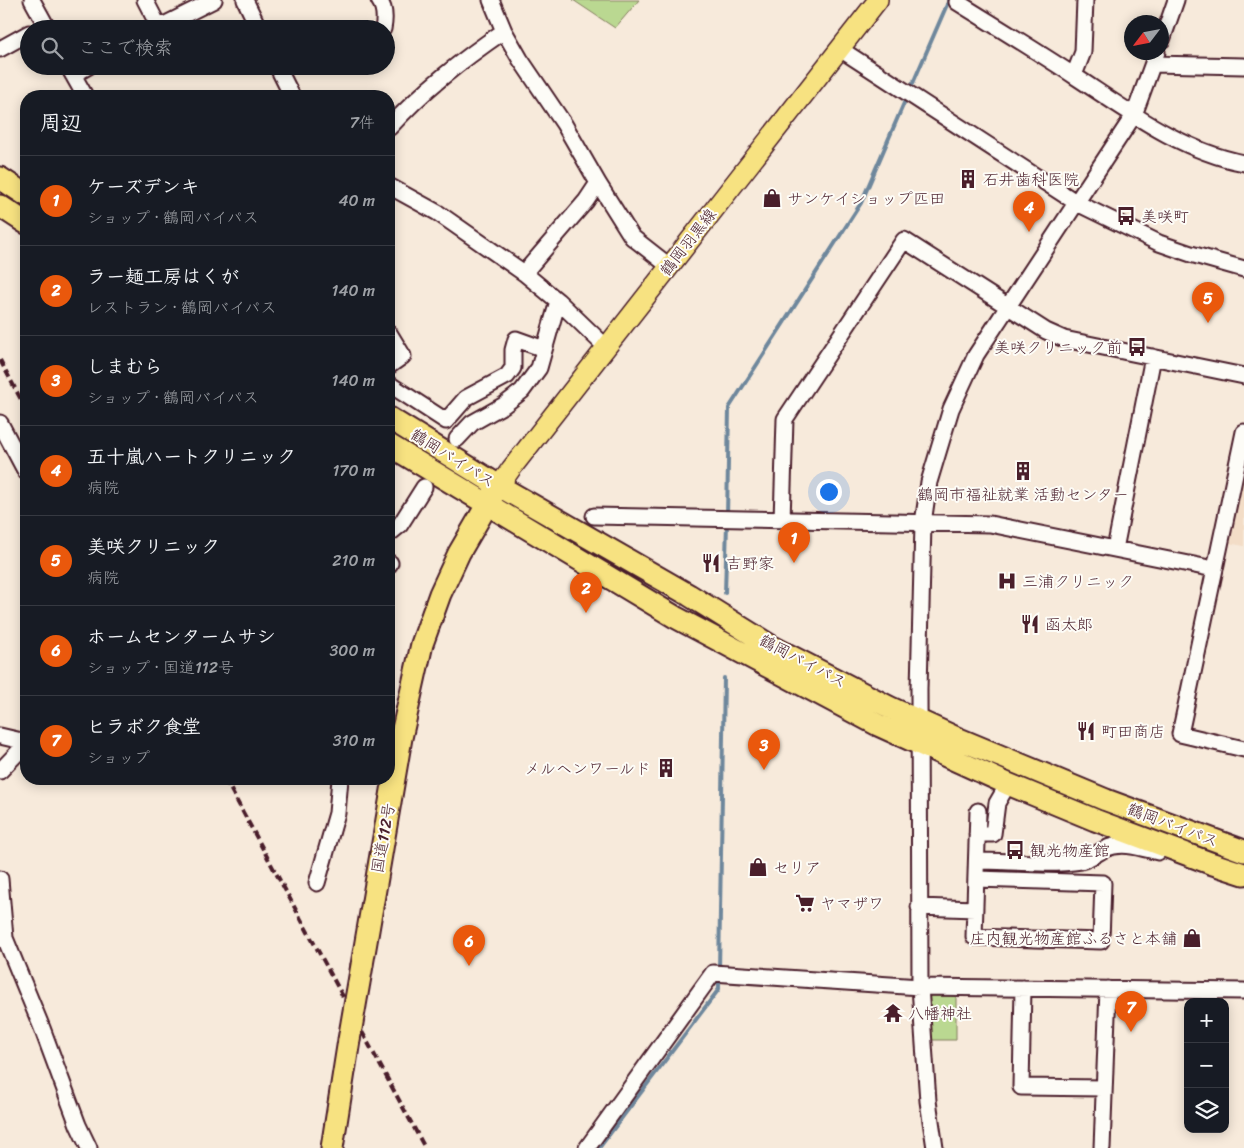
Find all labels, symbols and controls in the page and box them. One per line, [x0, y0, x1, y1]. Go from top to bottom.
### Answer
north arrow [1124, 15, 1169, 60]
search box [20, 20, 395, 75]
text: ここで検索 [78, 31, 173, 64]
icon: search [38, 34, 66, 62]
text: 周辺 [40, 104, 82, 142]
text: 7件 [350, 108, 375, 137]
place label: 石井歯科医院 [983, 165, 1079, 194]
building icon: 石井歯科医院 [957, 168, 979, 190]
text: ケーズデンキ [87, 170, 199, 203]
place label: サンケイショップ匹田 [787, 184, 945, 213]
text: 1 [53, 186, 59, 215]
text: 40 m [338, 186, 375, 215]
shop icon: サンケイショップ匹田 [761, 187, 783, 209]
pin: 4 [1013, 191, 1045, 232]
street label: 鶴岡羽黒線 [652, 202, 724, 282]
place label: 美咲町 [1141, 202, 1189, 231]
text: ショップ · 鶴岡バイパス [87, 203, 259, 232]
bus stop icon: 美咲町 [1115, 205, 1137, 227]
text: ラー麺工房はくが [87, 260, 239, 293]
text: 2 [51, 276, 61, 305]
text: 140 m [332, 276, 375, 305]
pin: 5 [1192, 282, 1224, 323]
text: レストラン · 鶴岡バイパス [87, 293, 277, 322]
place label: 美咲クリニック前 [994, 333, 1122, 362]
bus stop icon: 美咲クリニック前 [1126, 336, 1148, 358]
text: しまむら [87, 350, 163, 383]
text: 3 [52, 366, 60, 395]
text: 140 m [332, 366, 375, 395]
text: ショップ · 鶴岡バイパス [87, 383, 259, 412]
street label: 鶴岡バイパス [405, 420, 501, 496]
text: 五十嵐ハートクリニック [87, 440, 296, 473]
text: 4 [51, 456, 61, 485]
text: 170 m [332, 456, 375, 485]
building icon: 鶴岡市福祉就業 活動センター [1012, 460, 1034, 482]
text: 病院 [87, 473, 119, 502]
your location [816, 479, 842, 505]
place label: 鶴岡市福祉就業 活動センター [917, 480, 1129, 509]
pin: 1 [778, 522, 810, 563]
text: 美咲クリニック [87, 530, 220, 563]
text: 5 [51, 546, 61, 575]
text: 210 m [332, 546, 375, 575]
place label: 吉野家 [726, 549, 774, 578]
restaurant icon: 吉野家 [700, 552, 722, 574]
text: 病院 [87, 563, 119, 592]
place label: 三浦クリニック [1022, 567, 1134, 596]
hospital icon: 三浦クリニック [996, 570, 1018, 592]
pin: 2 [570, 572, 602, 613]
place label: 函太郎 [1045, 610, 1093, 639]
restaurant icon: 函太郎 [1019, 613, 1041, 635]
text: ホームセンタームサシ [87, 620, 275, 653]
street label: 鶴岡バイパス [754, 626, 852, 696]
text: 6 [51, 636, 61, 665]
text: 300 m [330, 636, 375, 665]
text: ショップ · 国道112号 [87, 653, 234, 682]
text: ヒラボク食堂 [87, 710, 201, 743]
place label: 町田商店 [1101, 717, 1165, 746]
restaurant icon: 町田商店 [1075, 720, 1097, 742]
text: 7 [51, 726, 61, 755]
text: 310 m [333, 726, 375, 755]
pin: 3 [748, 729, 780, 770]
text: ショップ [87, 743, 150, 772]
place label: メルヘンワールド [524, 754, 651, 783]
building icon: メルヘンワールド [655, 757, 677, 779]
street label: 鶴岡バイパス [1123, 794, 1223, 856]
street label: 国道112号 [363, 801, 403, 875]
place label: 観光物産館 [1030, 836, 1110, 865]
bus stop icon: 観光物産館 [1004, 839, 1026, 861]
place label: セリア [773, 853, 821, 882]
shop icon: セリア [747, 856, 769, 878]
place label: ヤマザワ [820, 889, 884, 918]
supermarket icon: ヤマザワ [794, 892, 816, 914]
place label: 庄内観光物産館ふるさと本舗 [970, 924, 1177, 953]
pin: 6 [453, 925, 485, 966]
shop icon: 庄内観光物産館ふるさと本舗 [1181, 927, 1203, 949]
pin: 7 [1115, 991, 1147, 1032]
map controls [1184, 998, 1229, 1133]
button: + [1184, 998, 1229, 1043]
place label: 八幡神社 [908, 999, 972, 1028]
temple icon: 八幡神社 [882, 1002, 904, 1024]
button: − [1184, 1043, 1229, 1088]
button: layers [1184, 1088, 1229, 1133]

